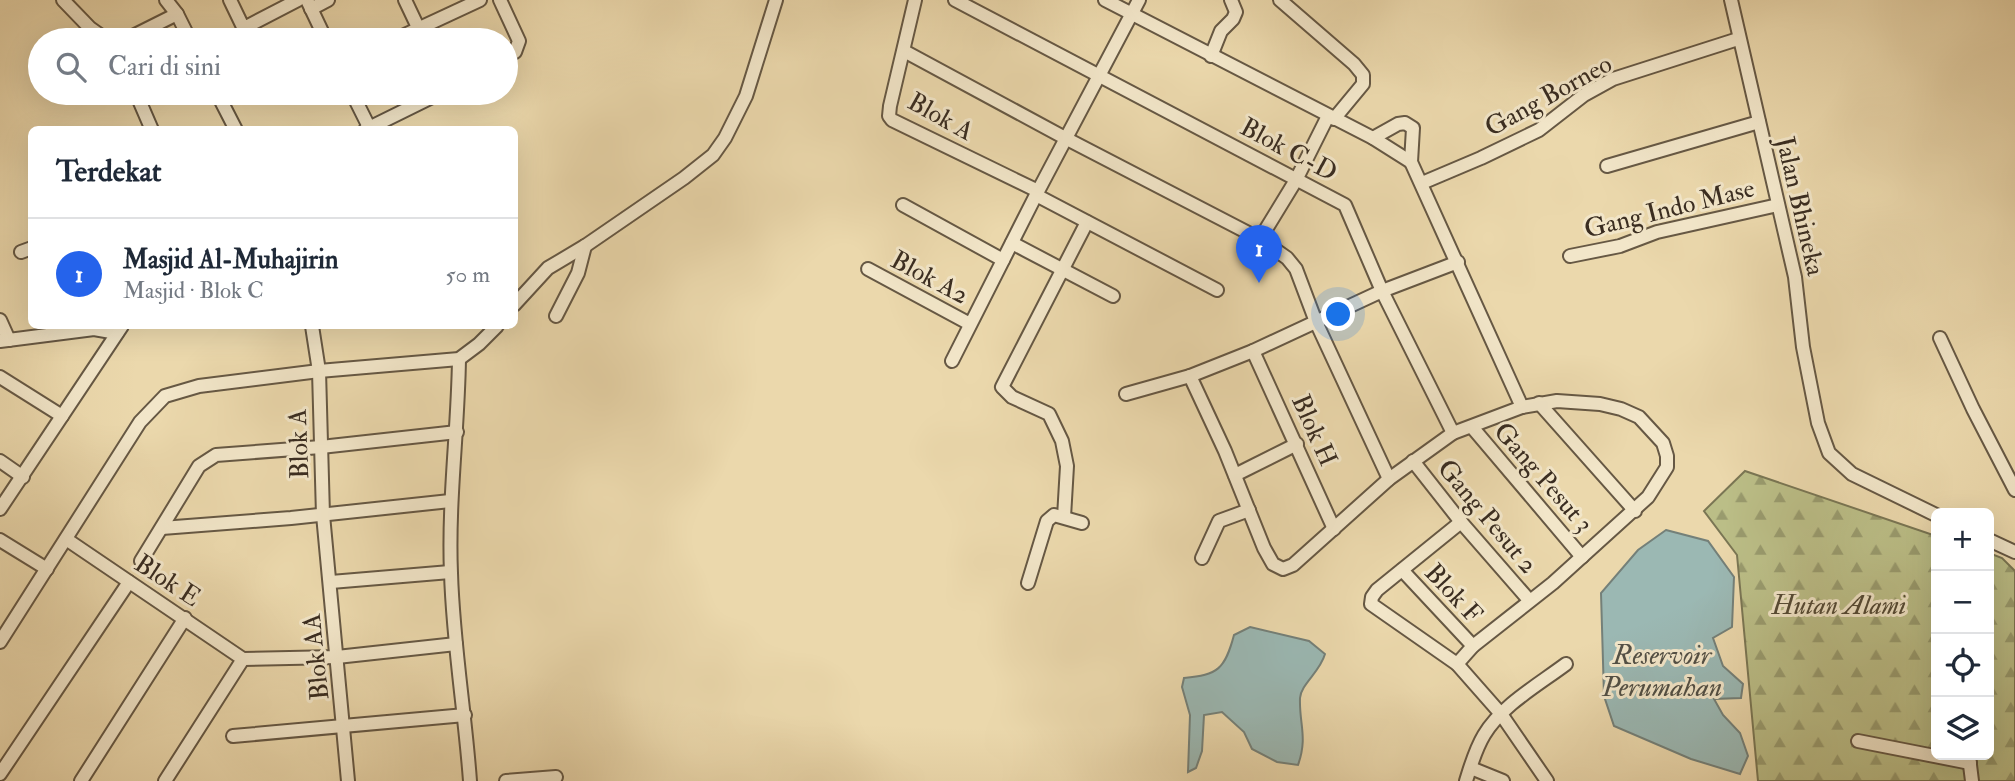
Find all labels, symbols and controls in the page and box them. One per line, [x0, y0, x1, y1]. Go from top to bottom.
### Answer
search box [28, 28, 518, 105]
icon: search [52, 48, 90, 86]
street label: Gang Borneo [1479, 48, 1618, 144]
text: Cari di sini [108, 51, 221, 83]
street label: Blok A [902, 86, 979, 148]
street label: Blok C-D [1235, 111, 1342, 189]
street label: Jalan Bhineka [1768, 133, 1832, 279]
text: Terdekat [56, 153, 161, 190]
street label: Gang Indo Mase [1581, 172, 1758, 246]
pin: 1 [1236, 225, 1282, 283]
text: Masjid Al-Muhajirin [123, 244, 338, 276]
street label: Blok A2 [885, 244, 974, 312]
text: 1 [75, 260, 83, 289]
text: 50 m [446, 260, 490, 289]
text: Masjid · Blok C [123, 276, 264, 305]
your location [1321, 297, 1355, 331]
street label: Blok H [1284, 390, 1344, 471]
street label: Blok A [282, 408, 316, 480]
street label: Gang Pesut 3 [1487, 416, 1600, 539]
street label: Gang Pesut 2 [1430, 453, 1544, 580]
map controls [1931, 508, 1994, 760]
button: + [1931, 508, 1994, 571]
street label: Blok E [128, 548, 207, 614]
street label: Blok F [1418, 557, 1489, 630]
button: − [1931, 571, 1994, 634]
park label: Hutan Alami [1771, 590, 1906, 622]
street label: Blok AA [295, 612, 336, 702]
button: locate [1931, 634, 1994, 697]
water label: Reservoir Perumahan [1601, 638, 1722, 705]
button: layers [1931, 697, 1994, 760]

